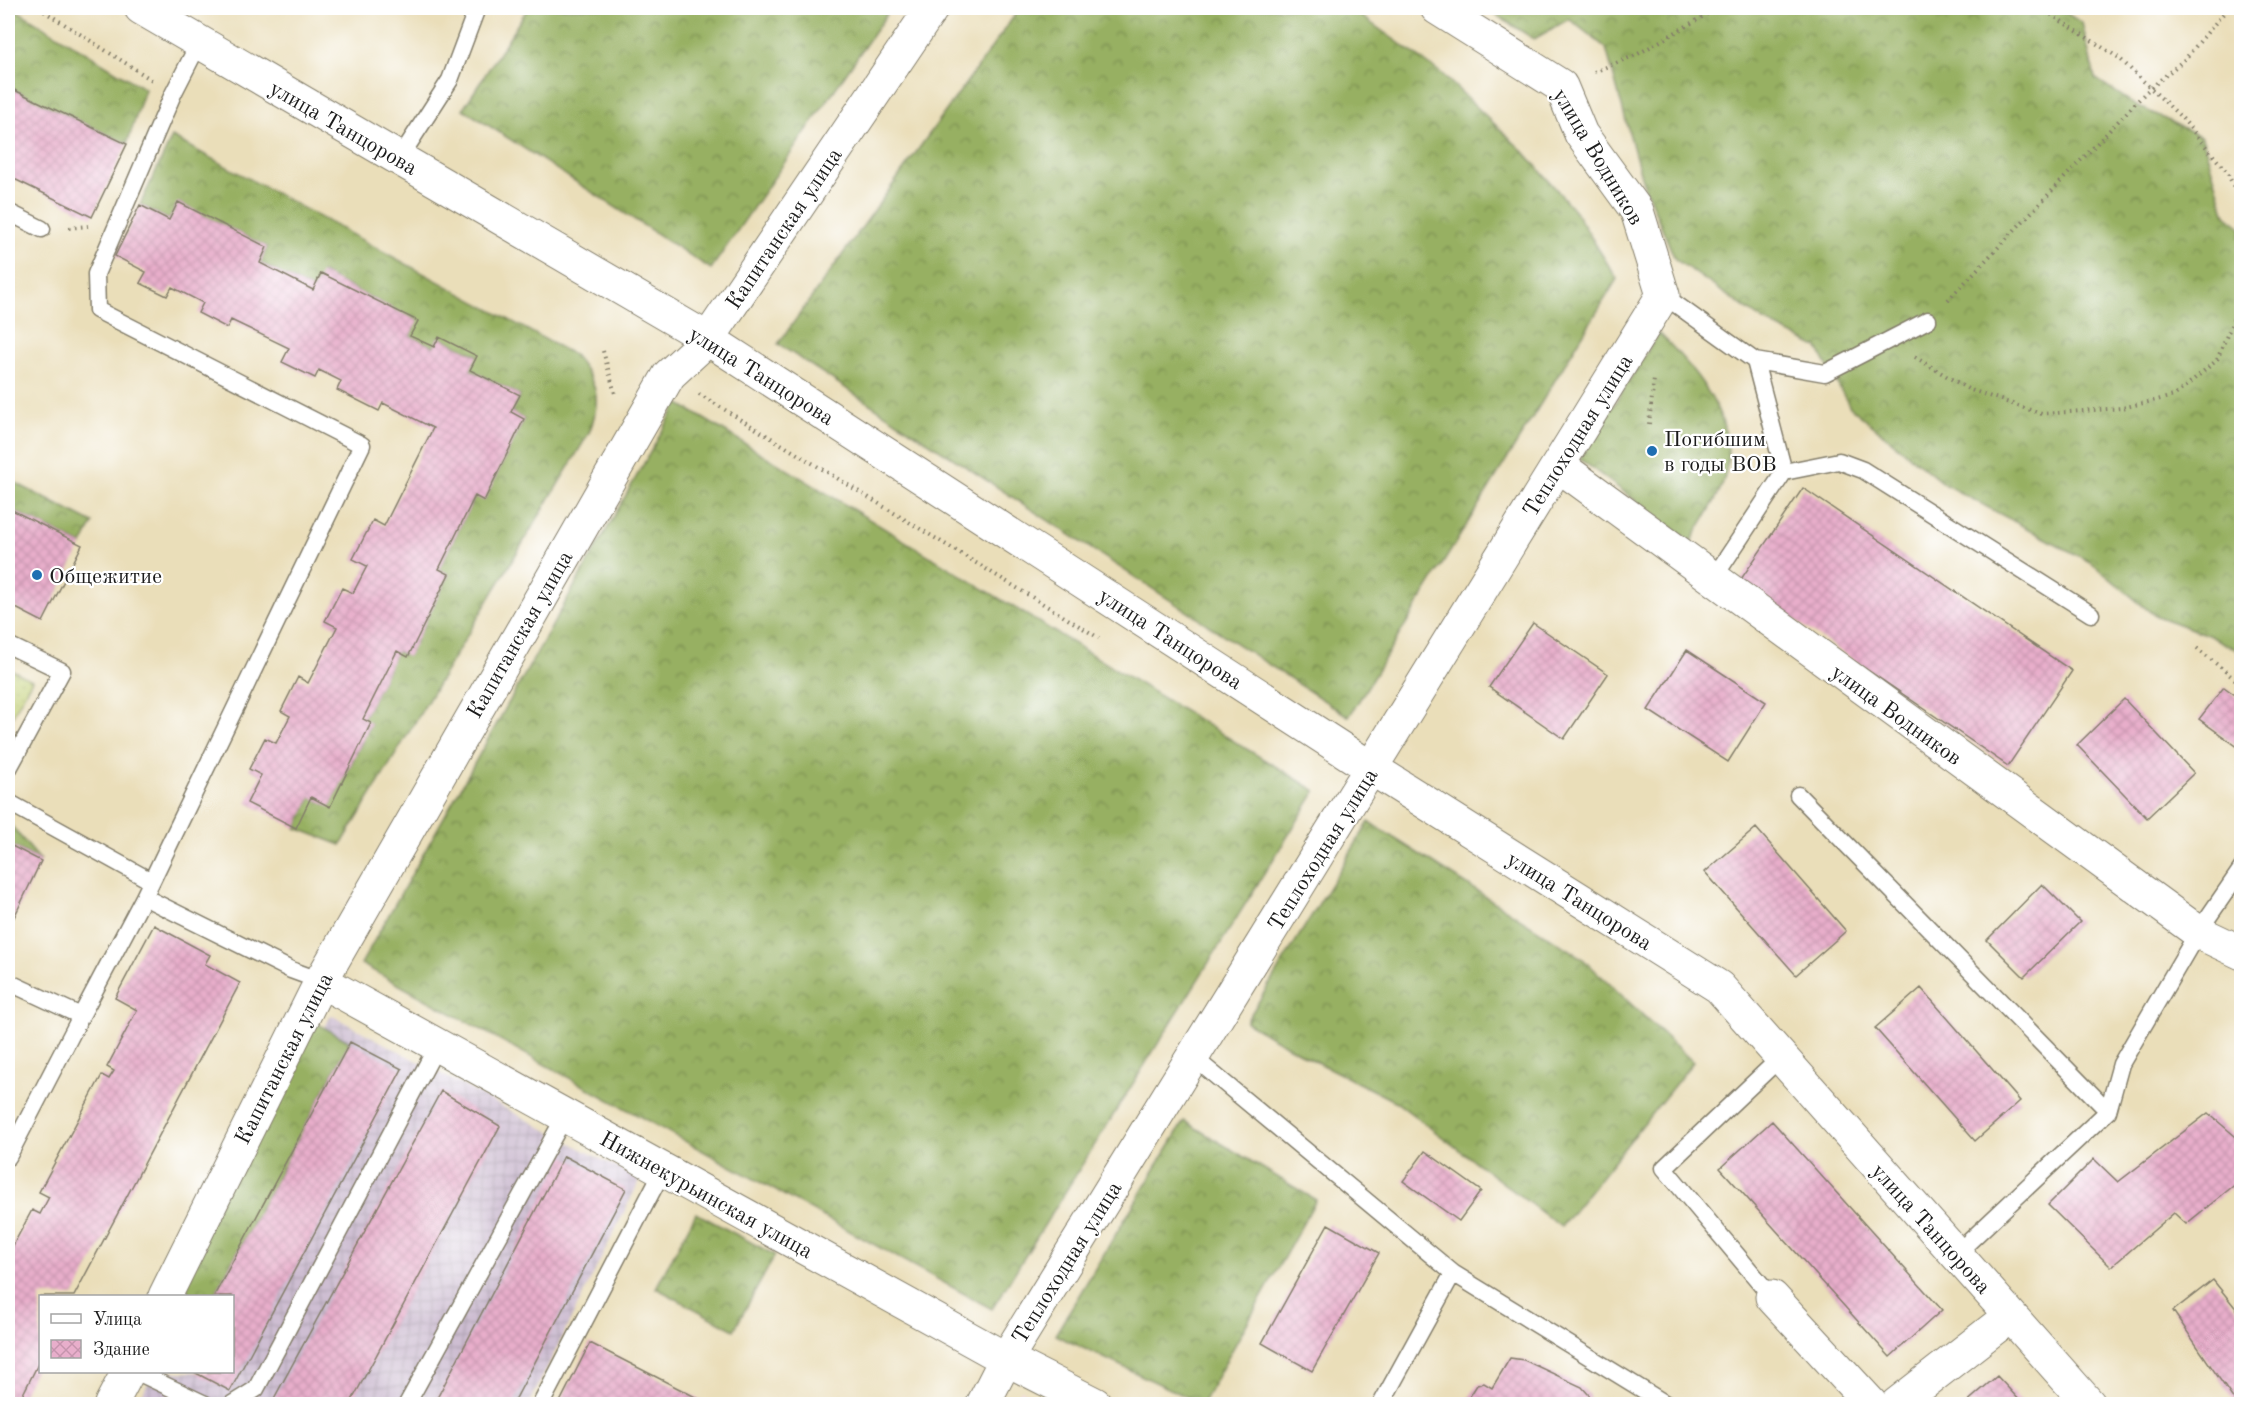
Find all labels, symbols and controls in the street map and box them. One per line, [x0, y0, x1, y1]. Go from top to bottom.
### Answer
street label: улица Танцорова [265, 78, 421, 180]
street label: улица Водников [1548, 85, 1647, 229]
street label: Капитанская улица [723, 144, 847, 314]
street label: улица Танцорова [684, 323, 838, 430]
street label: Теплоходная улица [1520, 351, 1638, 521]
place label: Погибшим в годы ВОВ [1664, 429, 1777, 476]
marker: Погибшим в годы ВОВ [1645, 444, 1659, 458]
street label: Капитанская улица [464, 547, 578, 723]
place label: Общежитие [49, 566, 162, 588]
marker: Общежитие [30, 568, 44, 582]
street label: улица Танцорова [1094, 585, 1246, 694]
street label: улица Водников [1827, 661, 1965, 770]
street label: Теплоходная улица [1265, 765, 1383, 935]
street label: улица Танцорова [1502, 848, 1656, 955]
street label: Капитанская улица [232, 969, 338, 1148]
street label: Нижнекурьинская улица [596, 1128, 816, 1264]
street label: улица Танцорова [1867, 1160, 1995, 1299]
street label: Теплоходная улица [1009, 1178, 1127, 1348]
legend [39, 1295, 234, 1373]
text: Улица [93, 1311, 142, 1329]
text: Здание [93, 1341, 150, 1359]

